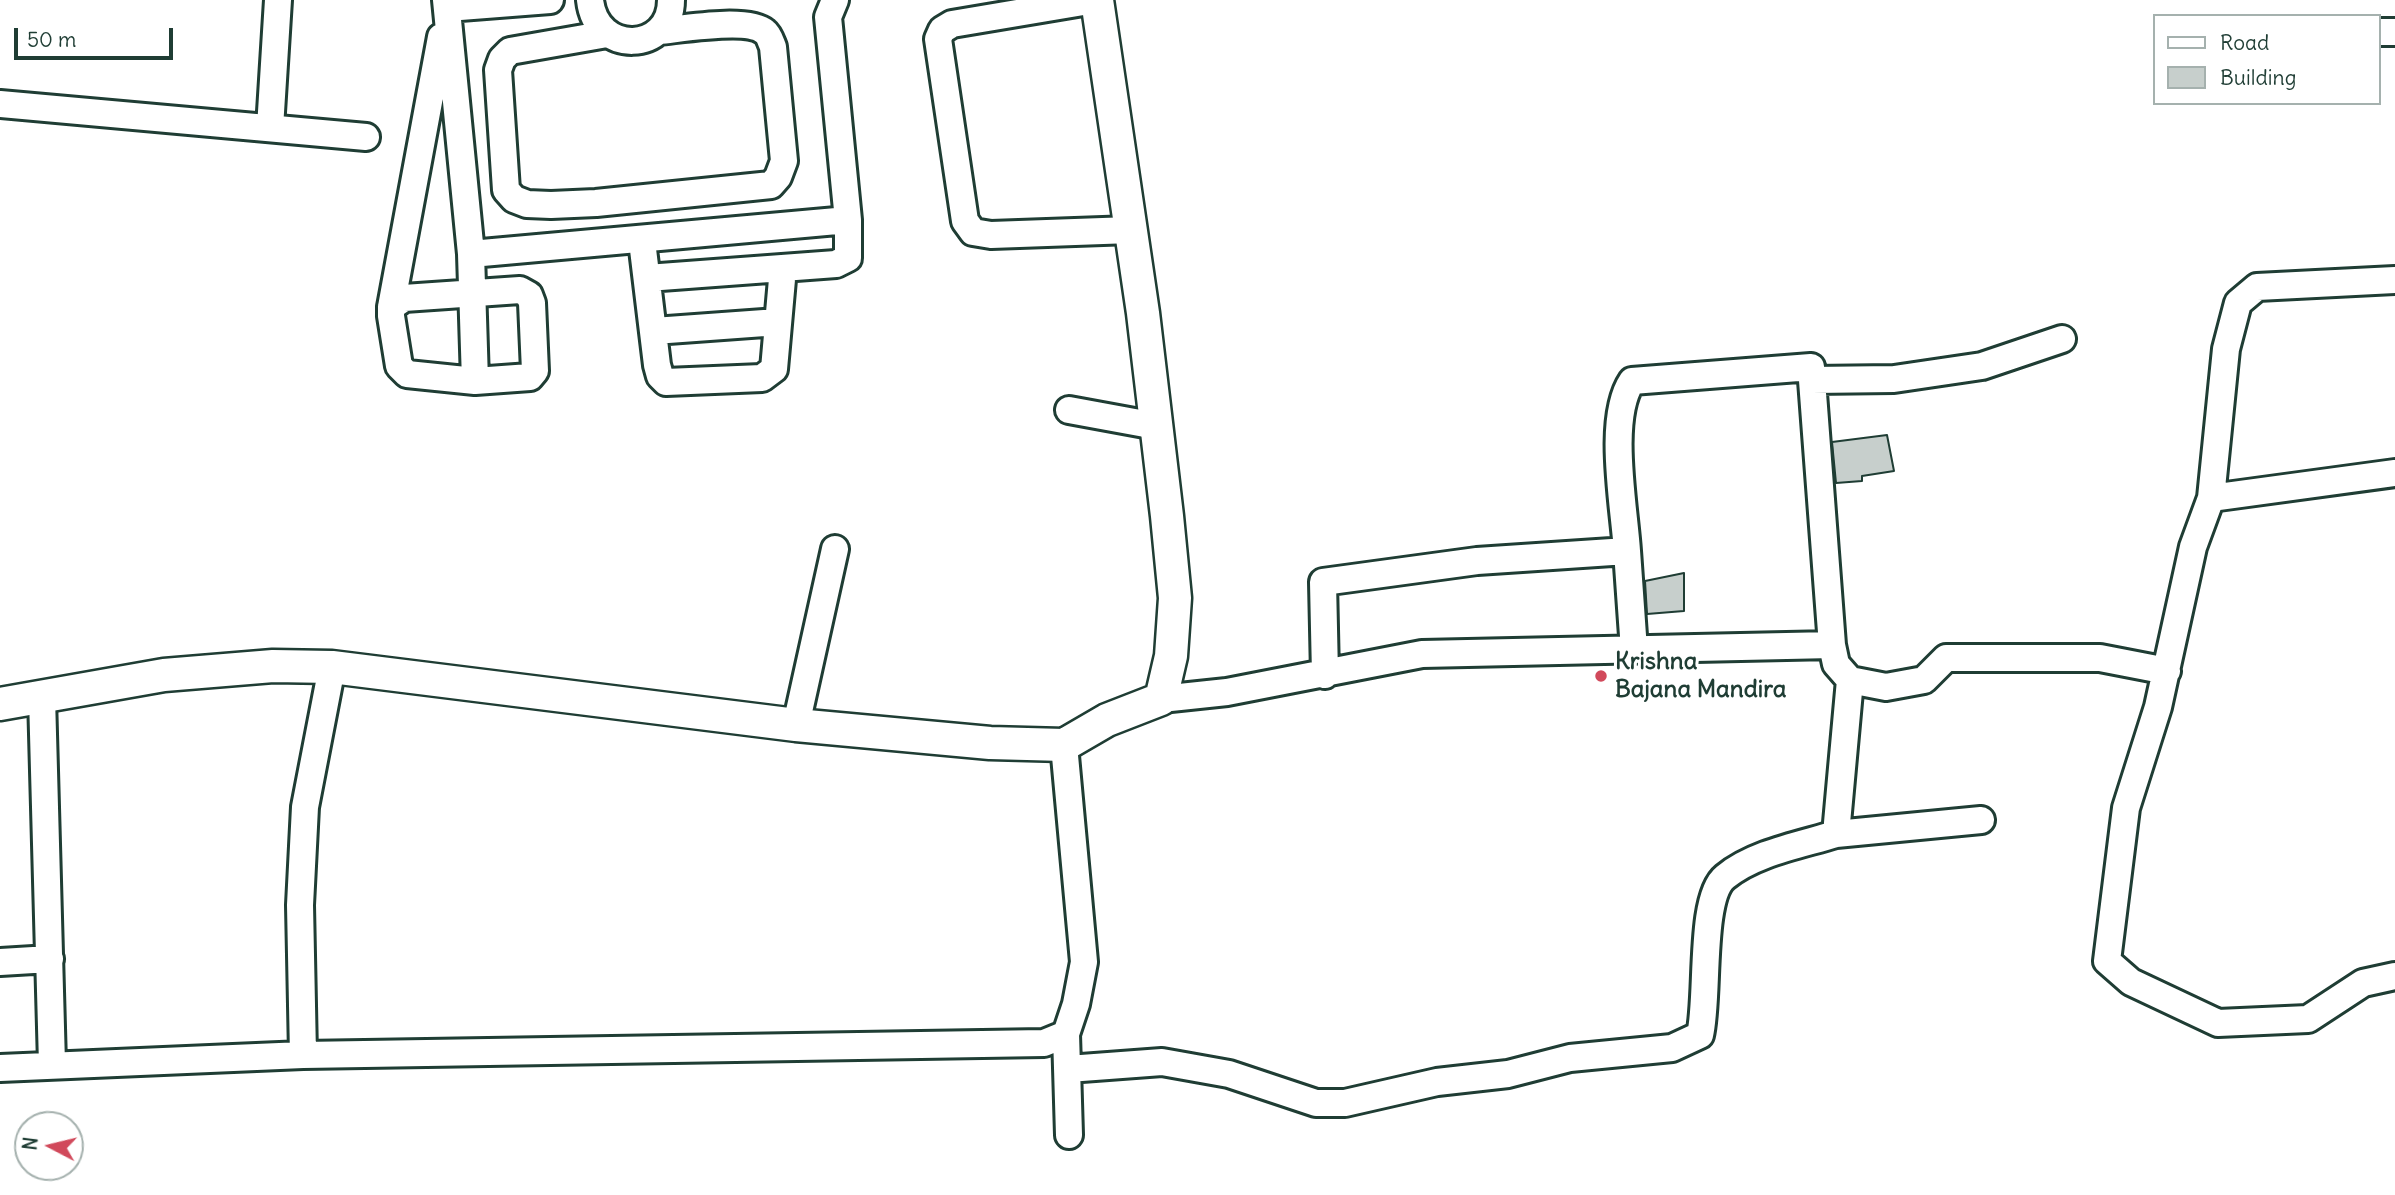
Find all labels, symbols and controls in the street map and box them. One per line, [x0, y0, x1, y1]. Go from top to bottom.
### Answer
scale bar [18, 14, 177, 58]
legend [2154, 14, 2381, 105]
text: 50 m [27, 26, 76, 53]
text: Road [2220, 29, 2269, 56]
text: Building [2220, 64, 2296, 91]
place label: Krishna Bajana Mandira [1615, 648, 1786, 704]
marker: Krishna Bajana Mandira [1593, 668, 1609, 684]
north arrow [14, 1111, 84, 1181]
text: N [17, 1136, 43, 1152]

